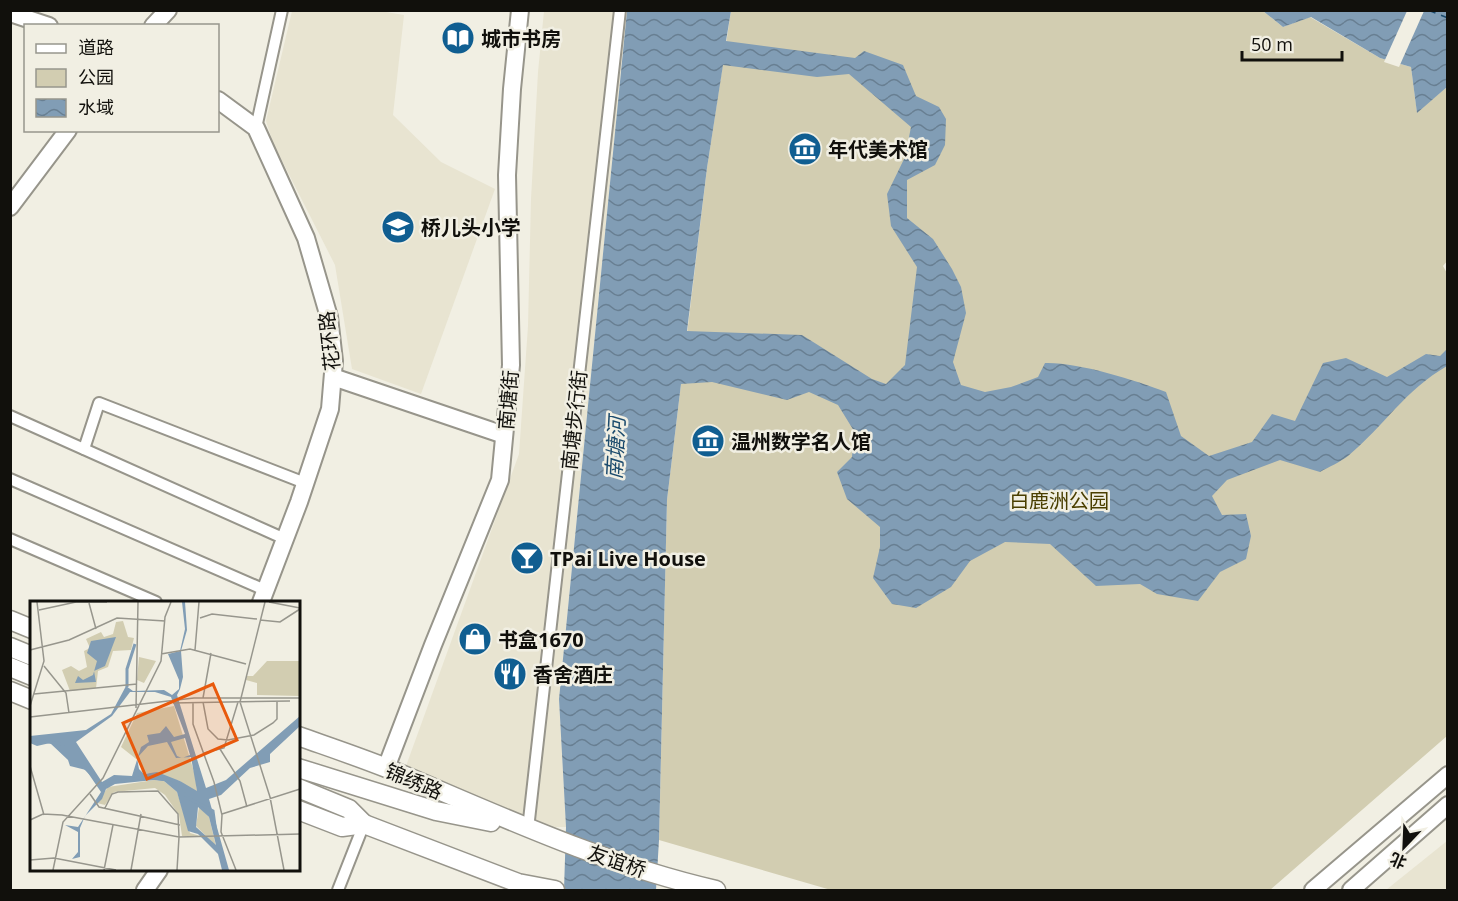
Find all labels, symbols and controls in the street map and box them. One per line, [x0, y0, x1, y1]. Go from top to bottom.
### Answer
library icon: 城市书房 [440, 20, 476, 56]
legend [24, 24, 219, 132]
scale bar [1242, 24, 1342, 62]
place label: 城市书房 [481, 25, 561, 52]
text: 50 m [1251, 32, 1293, 56]
text: 道路 [78, 35, 114, 59]
text: 公园 [78, 65, 114, 89]
text: 水域 [78, 95, 114, 119]
museum icon: 年代美术馆 [787, 131, 823, 167]
place label: 年代美术馆 [828, 136, 928, 163]
school or university icon: 桥儿头小学 [380, 209, 416, 245]
place label: 桥儿头小学 [421, 214, 521, 241]
street label: 花环路 [312, 310, 346, 372]
street label: 南塘街 [492, 369, 524, 431]
street label: 南塘步行街 [555, 369, 593, 471]
water label: 南塘河 [599, 412, 631, 480]
museum icon: 温州数学名人馆 [690, 423, 726, 459]
place label: 温州数学名人馆 [731, 428, 871, 455]
park label: 白鹿洲公园 [1009, 487, 1109, 514]
bar icon: TPai Live House [509, 540, 545, 576]
place label: TPai Live House [550, 545, 706, 572]
inset map [30, 601, 300, 871]
shop icon: 书盒1670 [457, 621, 493, 657]
place label: 书盒1670 [498, 626, 584, 653]
restaurant icon: 香舍酒庄 [492, 656, 528, 692]
place label: 香舍酒庄 [533, 661, 613, 688]
street label: 锦绣路 [381, 757, 447, 805]
north arrow [1374, 817, 1434, 877]
street label: 友谊桥 [584, 838, 650, 884]
text: 北 [1386, 848, 1410, 874]

